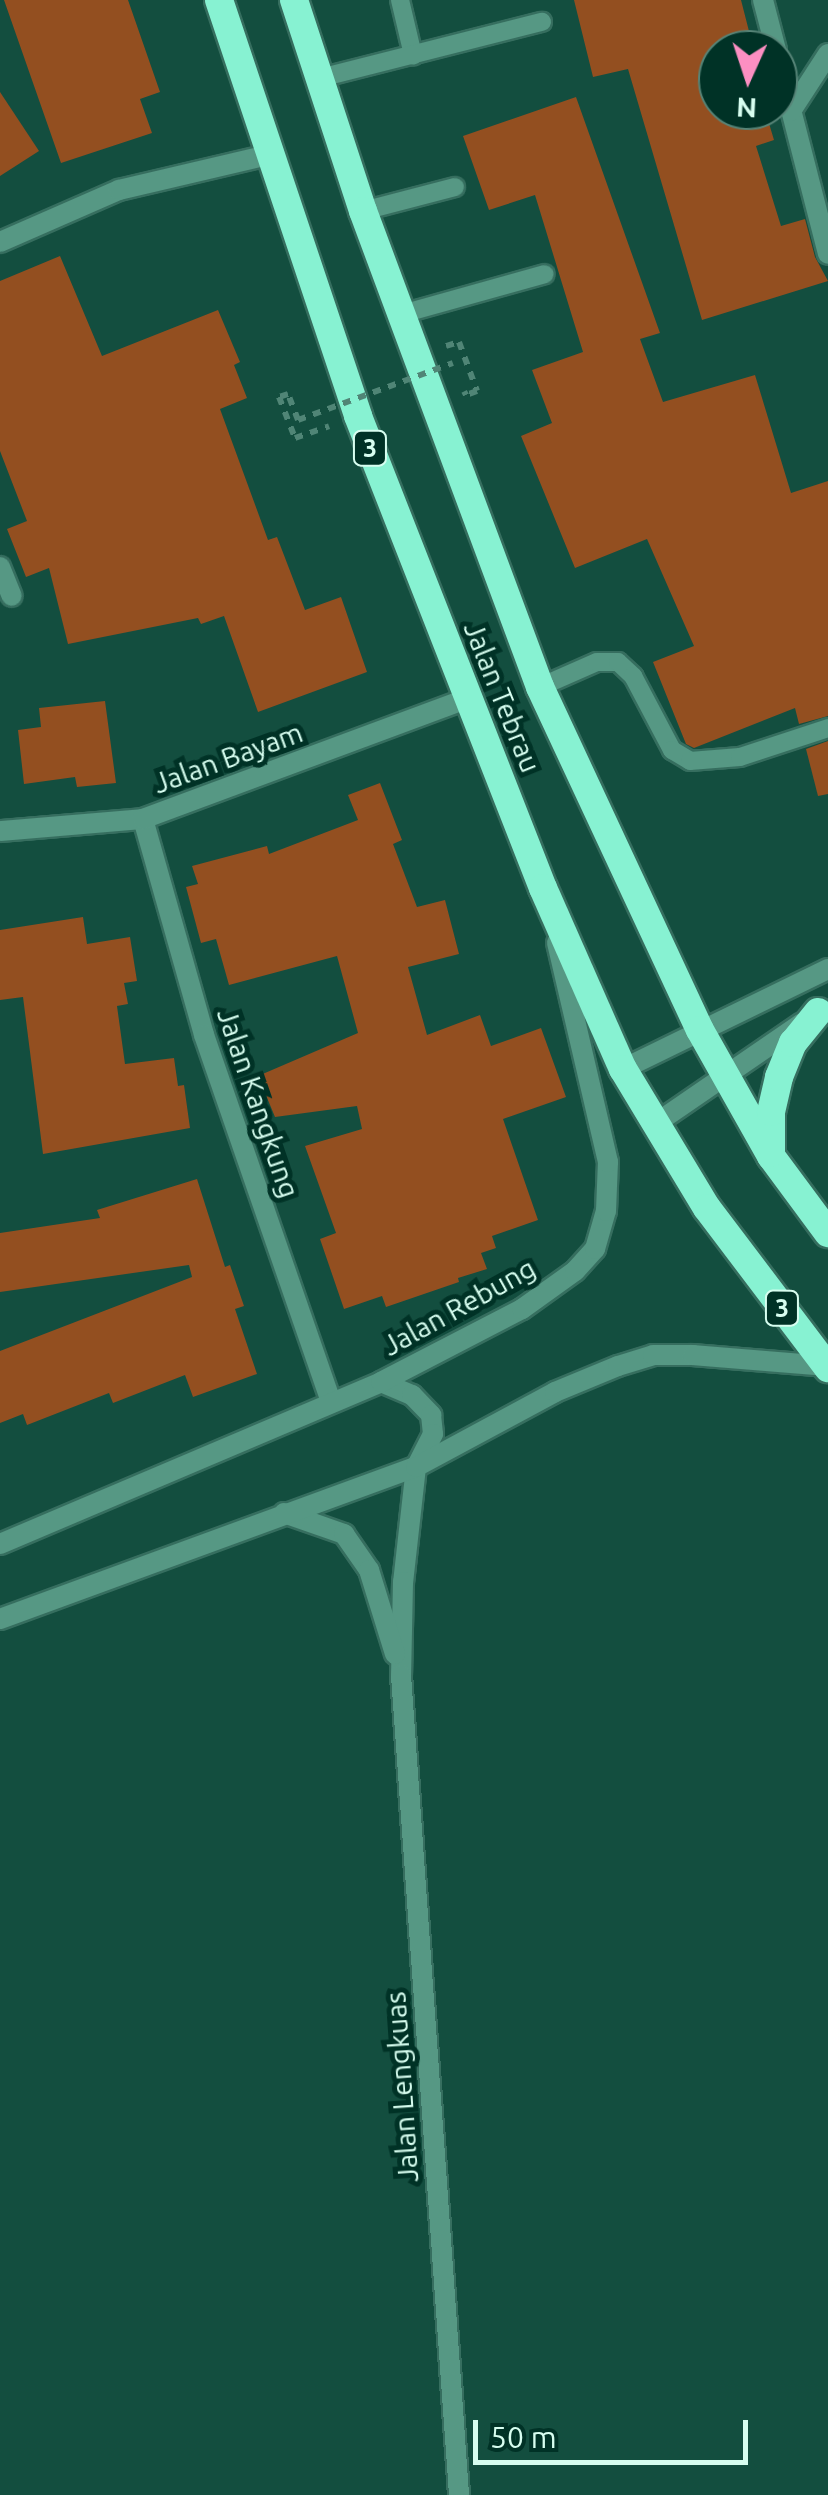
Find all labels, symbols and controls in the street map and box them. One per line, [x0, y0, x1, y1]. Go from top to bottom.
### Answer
north arrow [698, 30, 798, 130]
text: N [735, 92, 758, 124]
road number: 3 [352, 428, 388, 468]
street label: Jalan Tebrau [457, 617, 547, 777]
street label: Jalan Bayam [149, 715, 307, 801]
street label: Jalan Kangkung [210, 1004, 306, 1202]
street label: Jalan Rebung [377, 1251, 541, 1363]
road number: 3 [764, 1288, 800, 1328]
street label: Jalan Lengkuas [379, 1991, 425, 2183]
scale bar [478, 2400, 753, 2462]
text: 50 m [490, 2420, 557, 2454]

